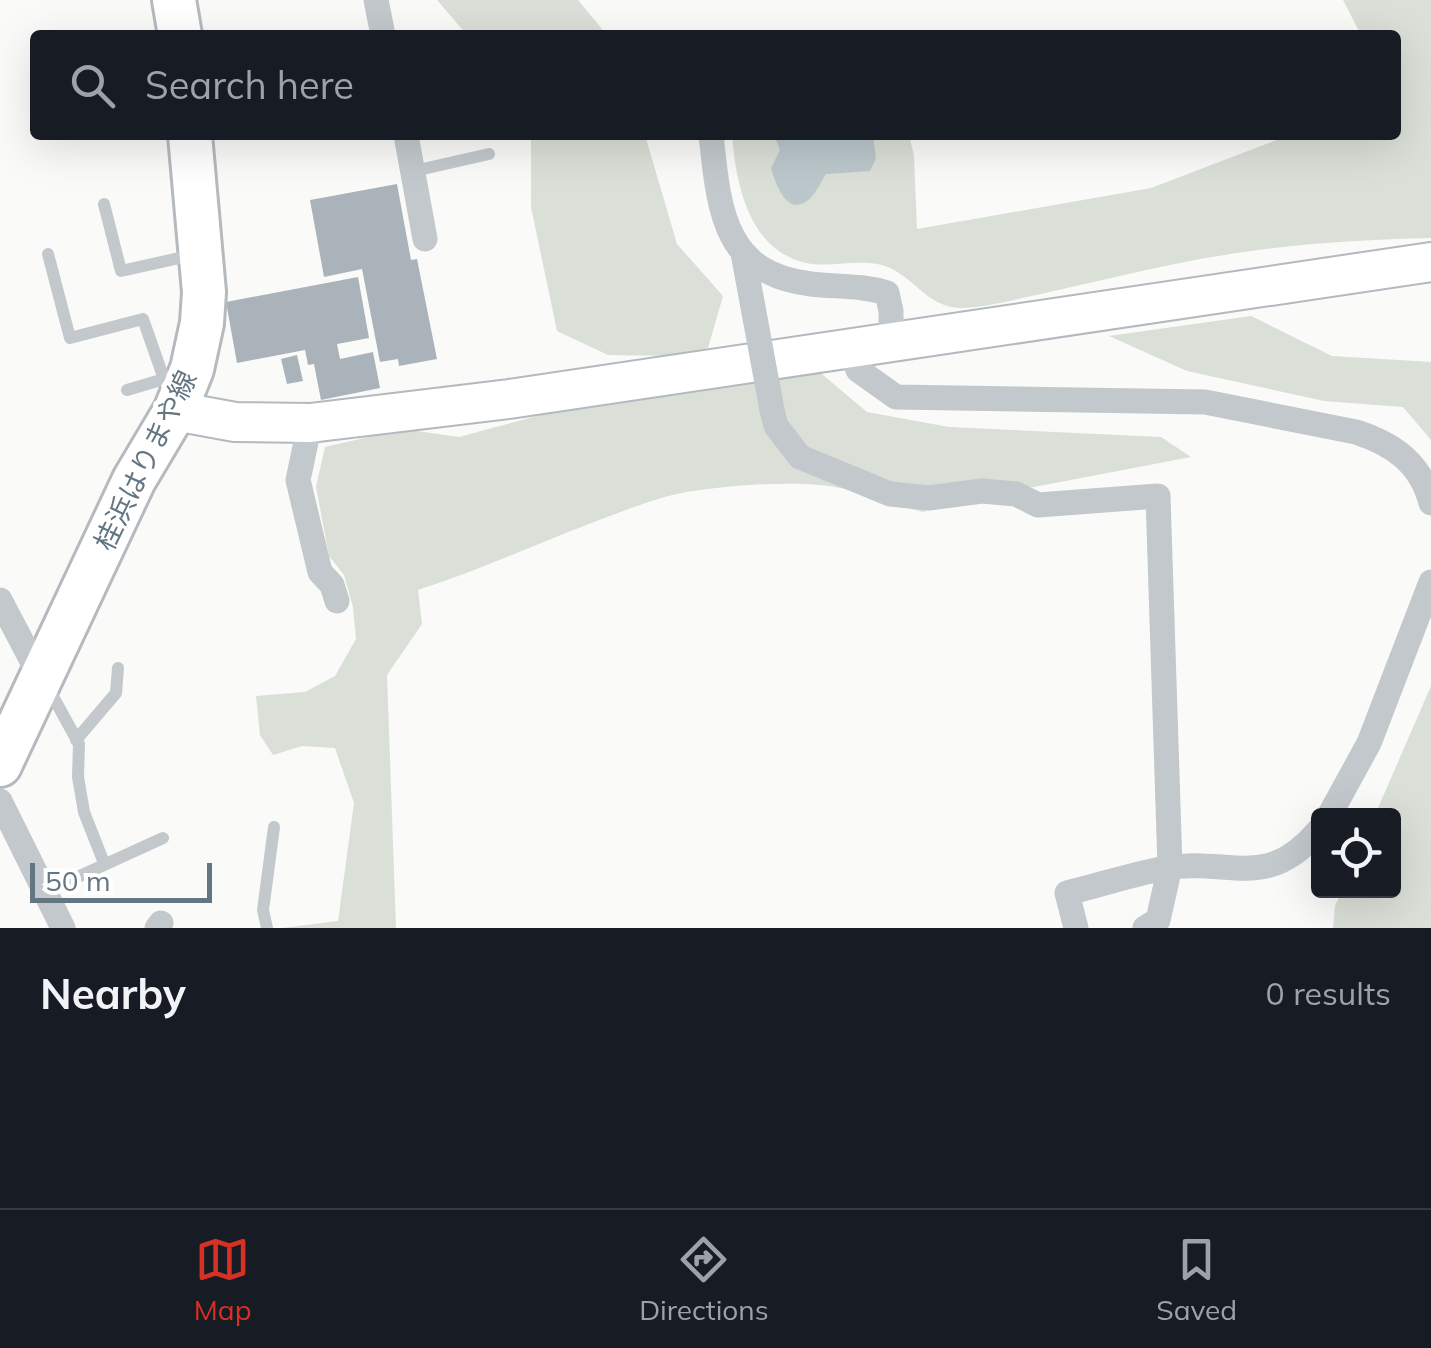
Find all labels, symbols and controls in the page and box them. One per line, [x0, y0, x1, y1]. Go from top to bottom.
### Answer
search box [30, 30, 1401, 140]
icon: search [65, 58, 120, 113]
text: Search here [145, 61, 354, 109]
street label: 桂浜はりまや線 [86, 364, 204, 556]
map controls [1311, 808, 1401, 898]
button: locate [1311, 808, 1401, 898]
scale bar [30, 858, 212, 903]
text: 50 m [45, 863, 111, 898]
text: Nearby [40, 967, 186, 1020]
text: 0 results [1266, 973, 1391, 1013]
tab: Map [194, 1232, 251, 1327]
tab: Directions [639, 1232, 769, 1327]
tab: Saved [1156, 1232, 1237, 1327]

